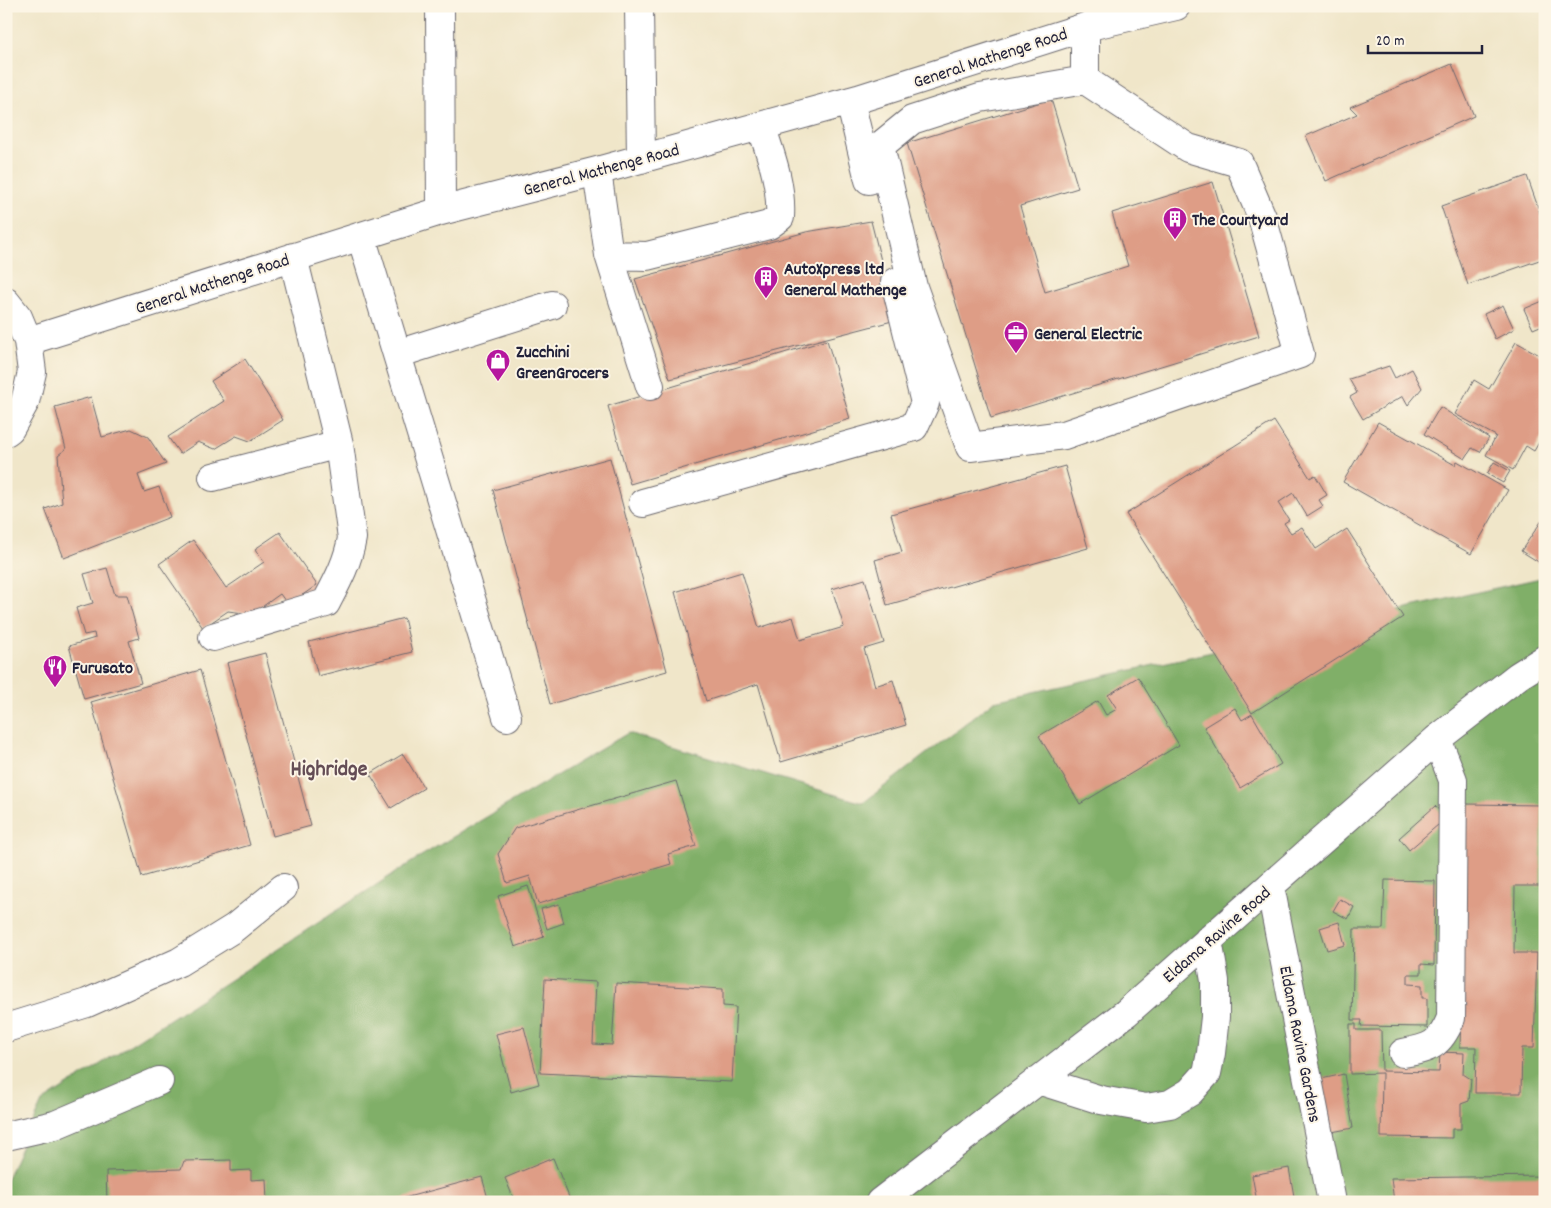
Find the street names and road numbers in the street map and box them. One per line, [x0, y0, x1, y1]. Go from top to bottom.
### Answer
street label: General Mathenge Road [911, 23, 1071, 96]
street label: General Mathenge Road [521, 139, 682, 204]
street label: General Mathenge Road [133, 249, 293, 322]
street label: Eldama Ravine Road [1158, 882, 1277, 990]
street label: Eldama Ravine Gardens [1271, 964, 1326, 1125]

